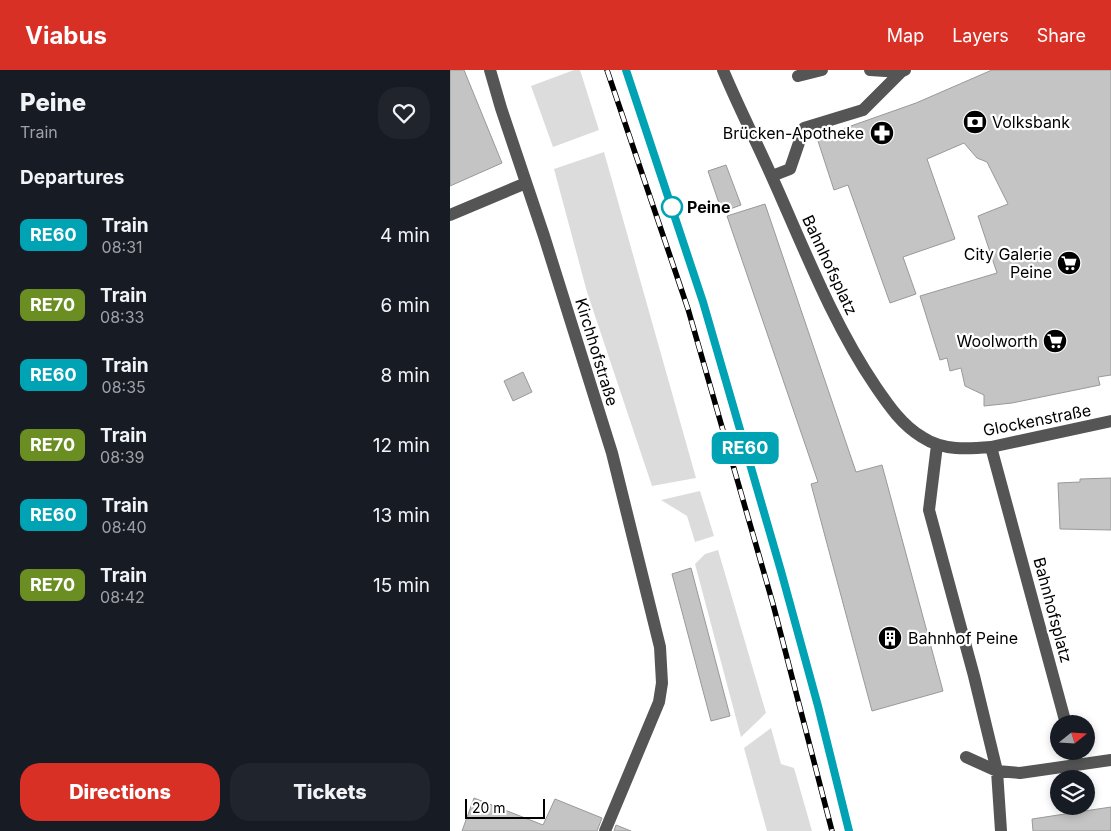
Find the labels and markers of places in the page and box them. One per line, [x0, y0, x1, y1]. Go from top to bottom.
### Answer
bank icon: Volksbank [962, 109, 988, 135]
place label: Volksbank [992, 112, 1070, 132]
pharmacy icon: Brücken-Apotheke [869, 120, 895, 146]
place label: Brücken-Apotheke [723, 123, 864, 143]
marker: Peine [661, 196, 683, 218]
place label: Peine [687, 197, 731, 217]
place label: City Galerie Peine [964, 244, 1052, 282]
supermarket icon: City Galerie Peine [1056, 250, 1082, 276]
supermarket icon: Woolworth [1042, 328, 1068, 354]
place label: Woolworth [957, 331, 1038, 351]
building icon: Bahnhof Peine [877, 625, 903, 651]
place label: Bahnhof Peine [908, 628, 1018, 648]

